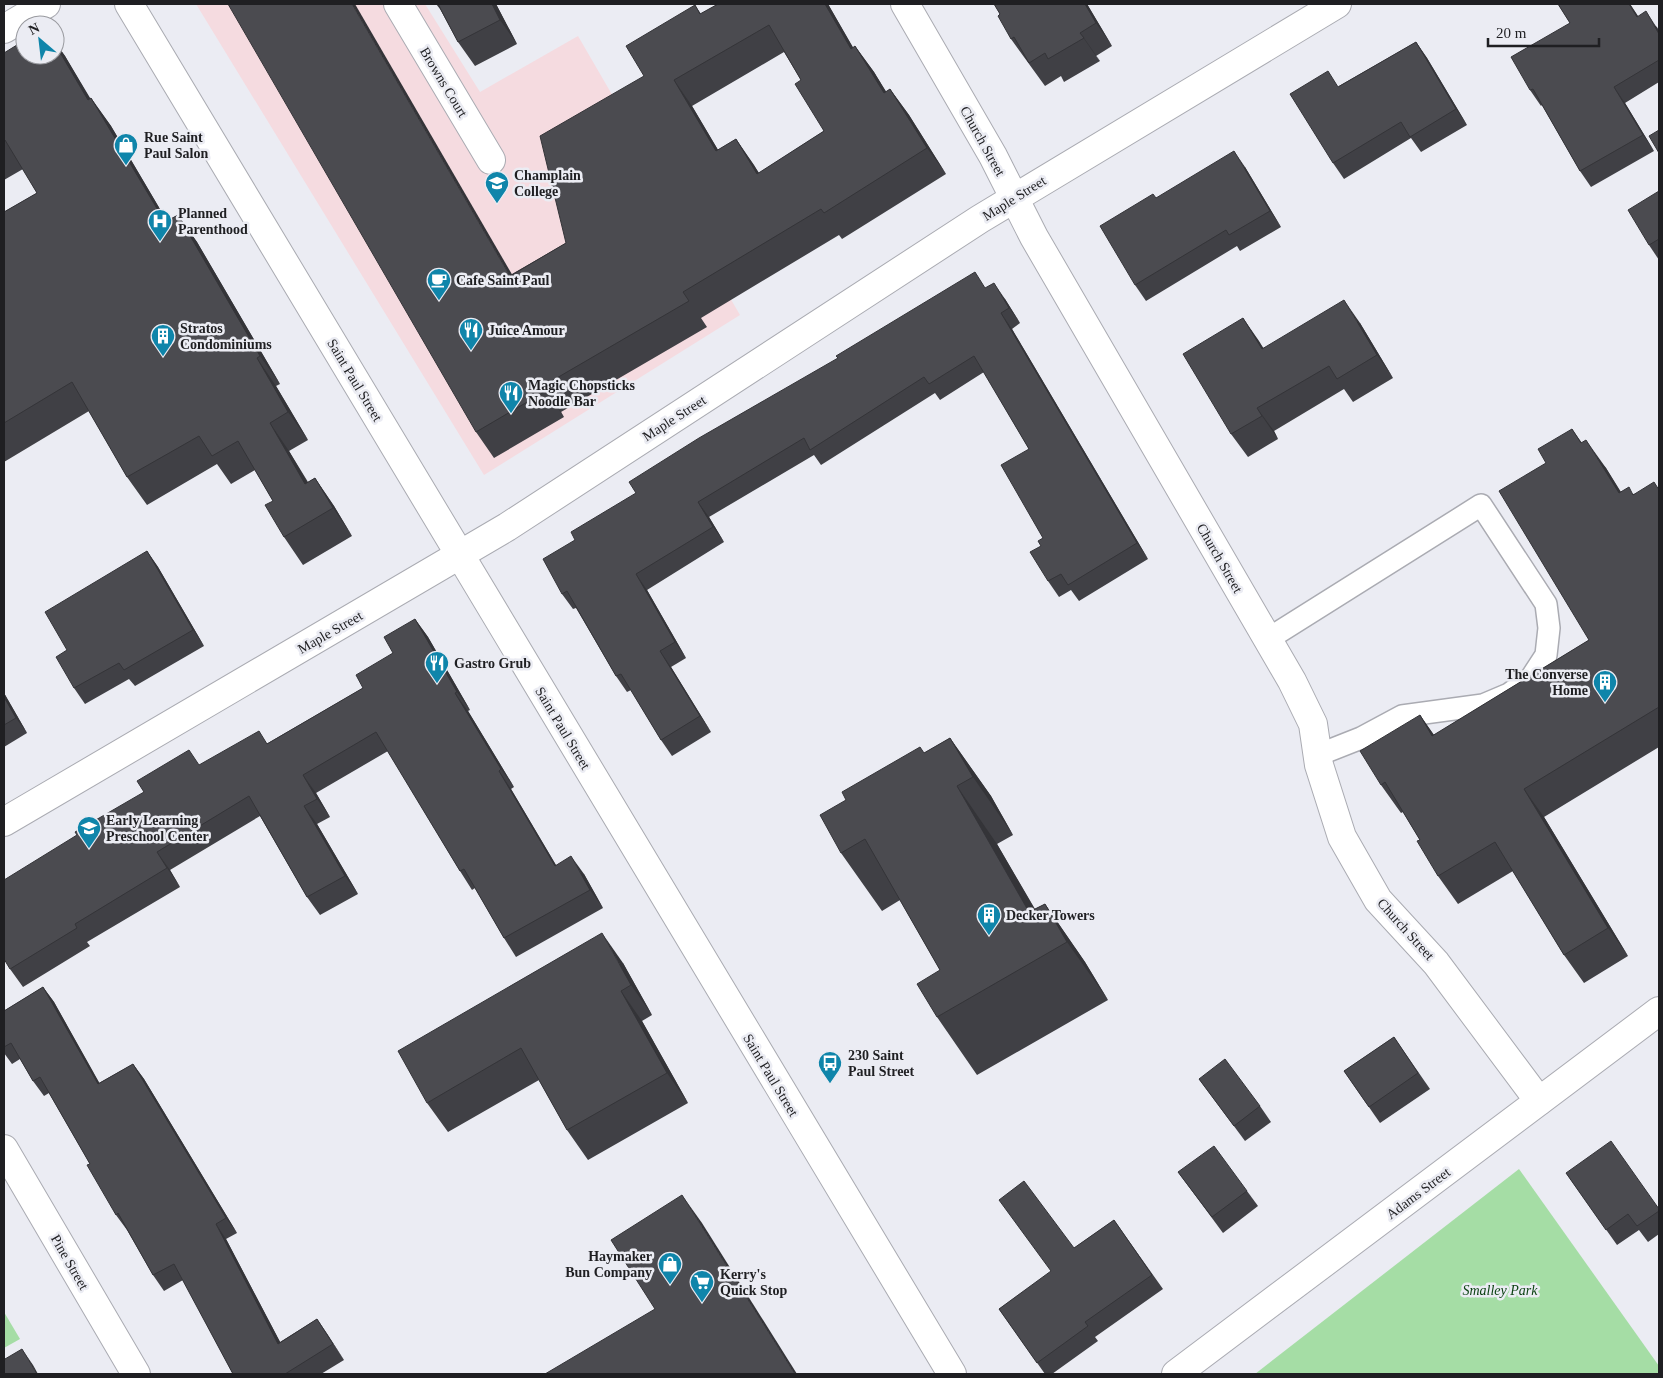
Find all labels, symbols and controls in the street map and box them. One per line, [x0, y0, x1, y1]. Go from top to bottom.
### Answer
north arrow [15, 15, 65, 65]
scale bar [1488, 15, 1599, 47]
text: N [26, 20, 42, 38]
text: 20 m [1496, 25, 1527, 41]
street label: Browns Court [417, 45, 470, 120]
street label: Church Street [957, 104, 1008, 179]
place label: Rue Saint Paul Salon [144, 130, 208, 161]
shop icon: Rue Saint Paul Salon [113, 132, 139, 166]
place label: Champlain College [514, 168, 581, 199]
school or university icon: Champlain College [484, 170, 510, 204]
street label: Maple Street [980, 173, 1049, 224]
place label: Planned Parenthood [178, 206, 248, 237]
hospital icon: Planned Parenthood [147, 208, 173, 242]
cafe icon: Cafe Saint Paul [426, 267, 452, 301]
place label: Cafe Saint Paul [456, 273, 549, 288]
restaurant icon: Juice Amour [458, 317, 484, 351]
place label: Stratos Condominiums [180, 321, 272, 352]
building icon: Stratos Condominiums [150, 323, 176, 357]
place label: Juice Amour [488, 323, 565, 338]
street label: Saint Paul Street [324, 336, 385, 424]
place label: Magic Chopsticks Noodle Bar [528, 378, 636, 409]
restaurant icon: Magic Chopsticks Noodle Bar [498, 380, 524, 414]
street label: Maple Street [640, 392, 709, 444]
street label: Church Street [1194, 521, 1245, 596]
street label: Maple Street [295, 608, 365, 657]
restaurant icon: Gastro Grub [424, 650, 450, 684]
place label: Gastro Grub [454, 656, 531, 671]
place label: The Converse Home [1505, 667, 1588, 698]
building icon: The Converse Home [1592, 669, 1618, 703]
street label: Saint Paul Street [532, 684, 593, 772]
place label: Early Learning Preschool Center [106, 813, 209, 844]
school or university icon: Early Learning Preschool Center [76, 815, 102, 849]
street label: Church Street [1374, 896, 1437, 963]
building icon: Decker Towers [976, 902, 1002, 936]
place label: Decker Towers [1006, 908, 1095, 923]
street label: Saint Paul Street [740, 1031, 801, 1119]
place label: 230 Saint Paul Street [848, 1048, 915, 1079]
bus stop icon: 230 Saint Paul Street [817, 1050, 843, 1084]
street label: Adams Street [1384, 1165, 1453, 1222]
street label: Pine Street [48, 1232, 91, 1293]
place label: Haymaker Bun Company [565, 1249, 652, 1280]
shop icon: Haymaker Bun Company [657, 1251, 683, 1285]
place label: Kerry's Quick Stop [720, 1267, 788, 1298]
supermarket icon: Kerry's Quick Stop [689, 1269, 715, 1303]
park label: Smalley Park [1462, 1283, 1538, 1298]

